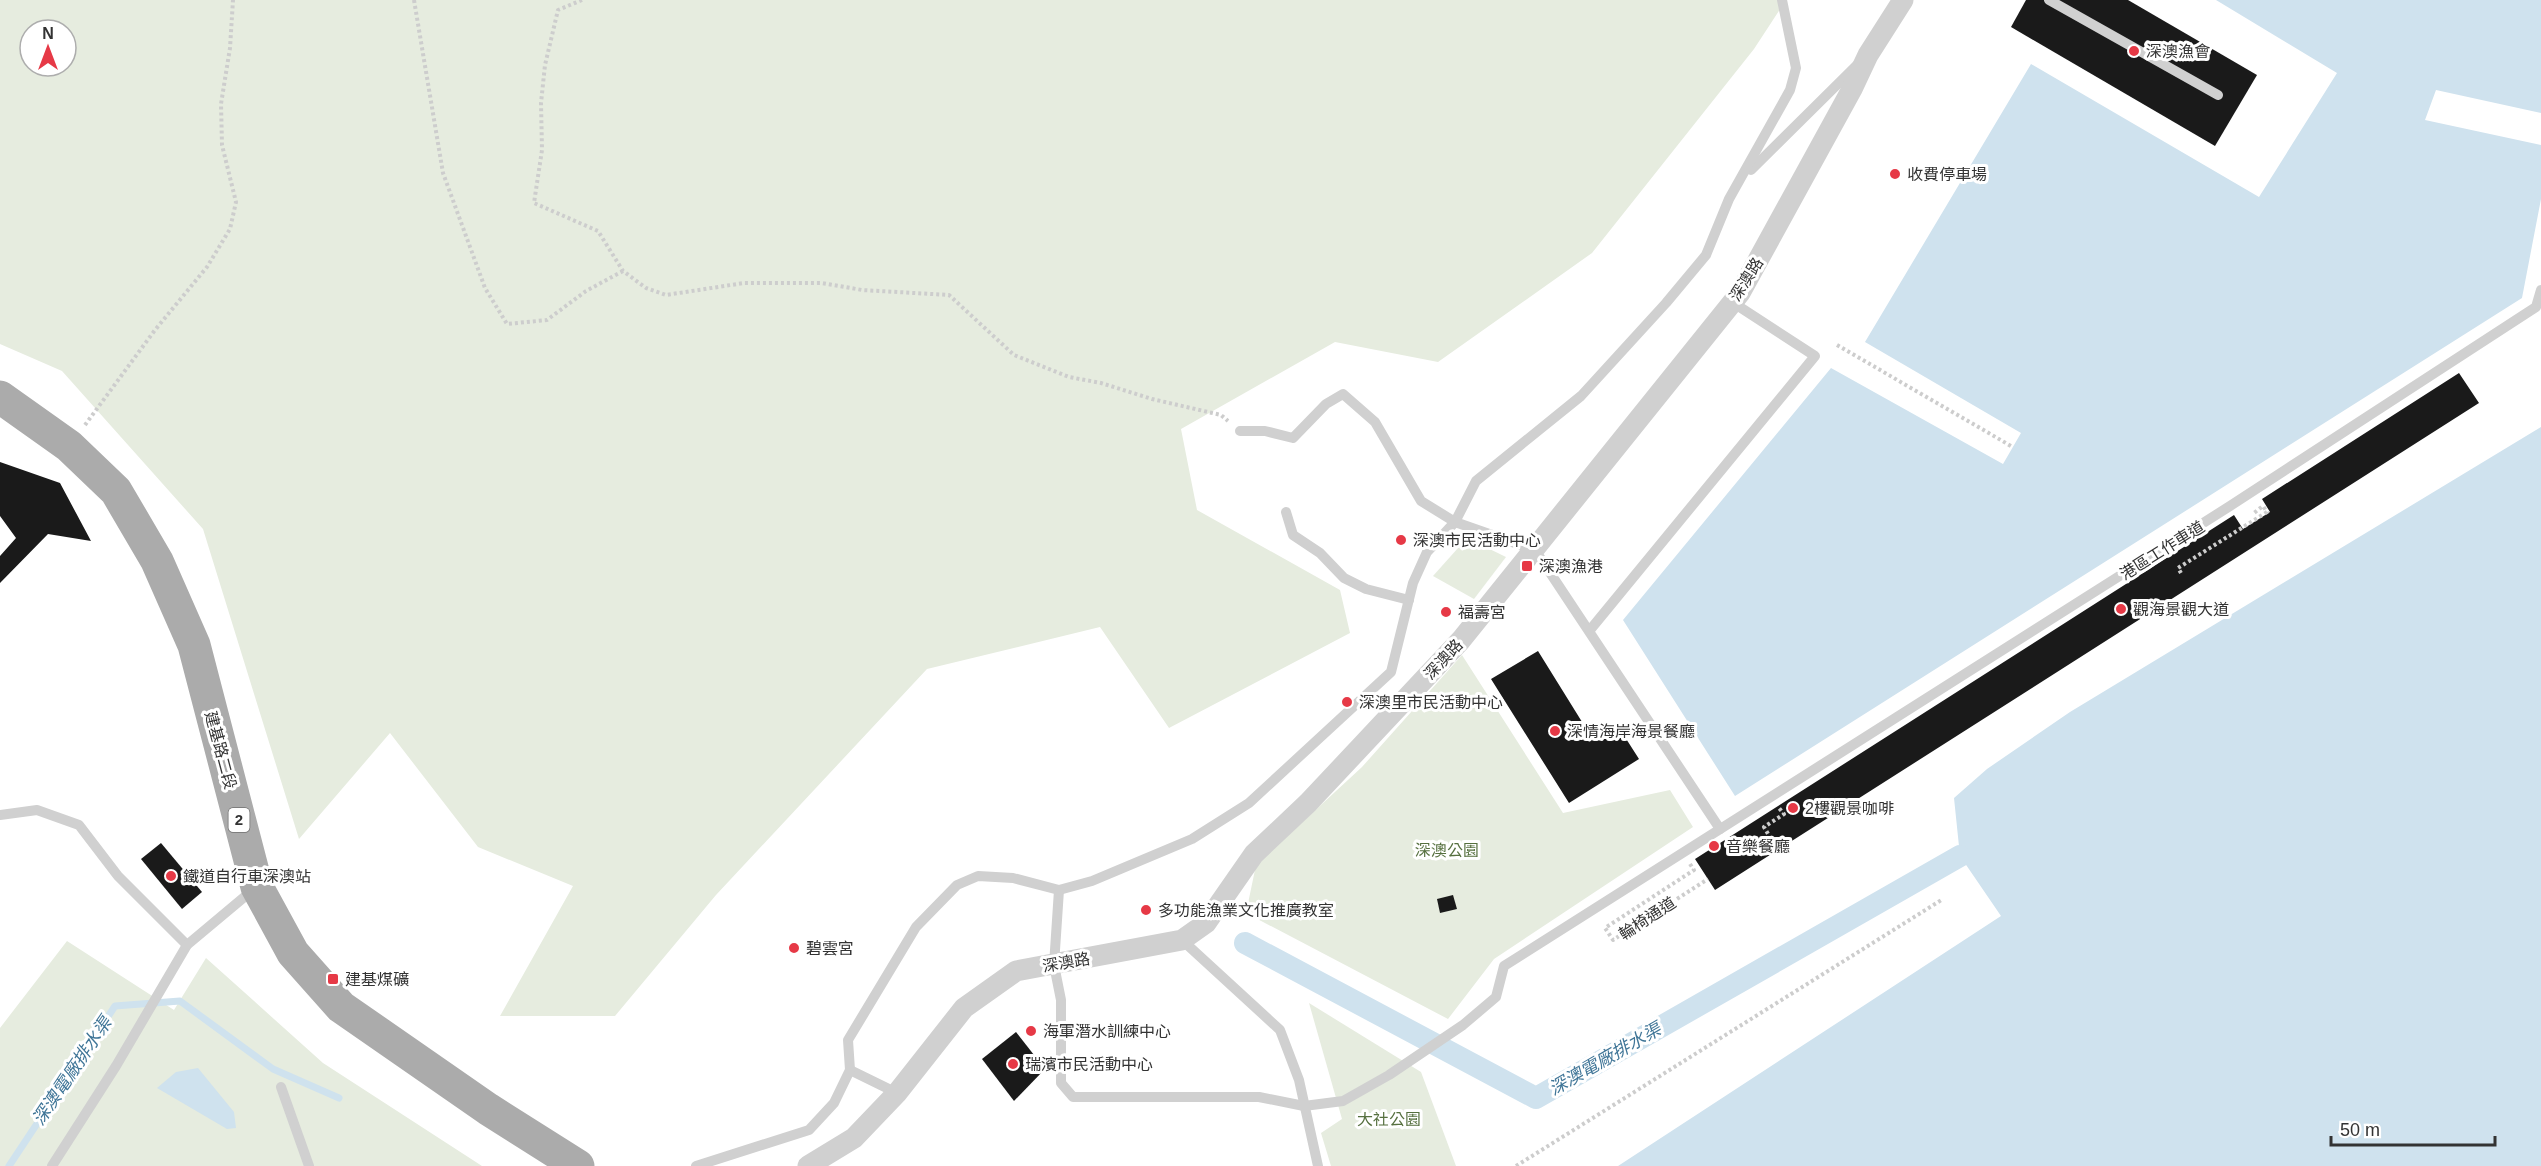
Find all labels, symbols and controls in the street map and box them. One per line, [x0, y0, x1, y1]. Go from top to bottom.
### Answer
north arrow [18, 18, 78, 78]
text: N [42, 25, 54, 42]
place label: 深澳漁會 [2146, 43, 2210, 60]
marker: 深澳漁會 [2127, 44, 2141, 58]
place label: 收費停車場 [1907, 166, 1987, 183]
marker: 收費停車場 [1888, 167, 1902, 181]
street label: 深澳路 [1726, 254, 1766, 304]
street label: 港區工作車道 [2117, 518, 2207, 583]
place label: 深澳市民活動中心 [1413, 532, 1541, 549]
marker: 深澳市民活動中心 [1394, 533, 1408, 547]
place label: 深澳漁港 [1539, 558, 1603, 575]
marker: 深澳漁港 [1520, 559, 1534, 573]
place label: 觀海景觀大道 [2133, 601, 2229, 618]
marker: 觀海景觀大道 [2114, 602, 2128, 616]
place label: 福壽宮 [1458, 604, 1506, 621]
marker: 福壽宮 [1439, 605, 1453, 619]
street label: 深澳路 [1421, 636, 1466, 683]
place label: 深澳里市民活動中心 [1359, 694, 1503, 711]
marker: 深澳里市民活動中心 [1340, 695, 1354, 709]
street label: 建基路二段 [202, 709, 239, 791]
place label: 深情海岸海景餐廳 [1567, 723, 1695, 740]
marker: 深情海岸海景餐廳 [1548, 724, 1562, 738]
place label: 2樓觀景咖啡 [1805, 800, 1894, 817]
marker: 2樓觀景咖啡 [1786, 801, 1800, 815]
road number: 2 [228, 808, 250, 832]
place label: 音樂餐廳 [1726, 838, 1790, 855]
marker: 音樂餐廳 [1707, 839, 1721, 853]
park label: 深澳公園 [1415, 842, 1479, 859]
place label: 鐵道自行車深澳站 [183, 868, 311, 885]
marker: 鐵道自行車深澳站 [164, 869, 178, 883]
street label: 輪椅通道 [1616, 894, 1679, 943]
place label: 多功能漁業文化推廣教室 [1158, 902, 1334, 919]
marker: 多功能漁業文化推廣教室 [1139, 903, 1153, 917]
place label: 碧雲宮 [806, 940, 854, 957]
marker: 碧雲宮 [787, 941, 801, 955]
street label: 深澳路 [1041, 950, 1091, 975]
place label: 建基煤礦 [345, 971, 409, 988]
marker: 建基煤礦 [326, 972, 340, 986]
water label: 深澳電廠排水渠 [28, 1011, 117, 1129]
water label: 深澳電廠排水渠 [1545, 1017, 1667, 1099]
place label: 海軍潛水訓練中心 [1043, 1023, 1171, 1040]
marker: 海軍潛水訓練中心 [1024, 1024, 1038, 1038]
place label: 瑞濱市民活動中心 [1025, 1056, 1153, 1073]
marker: 瑞濱市民活動中心 [1006, 1057, 1020, 1071]
scale bar [2331, 1109, 2494, 1147]
park label: 大社公園 [1357, 1111, 1421, 1128]
text: 50 m [2340, 1120, 2380, 1140]

